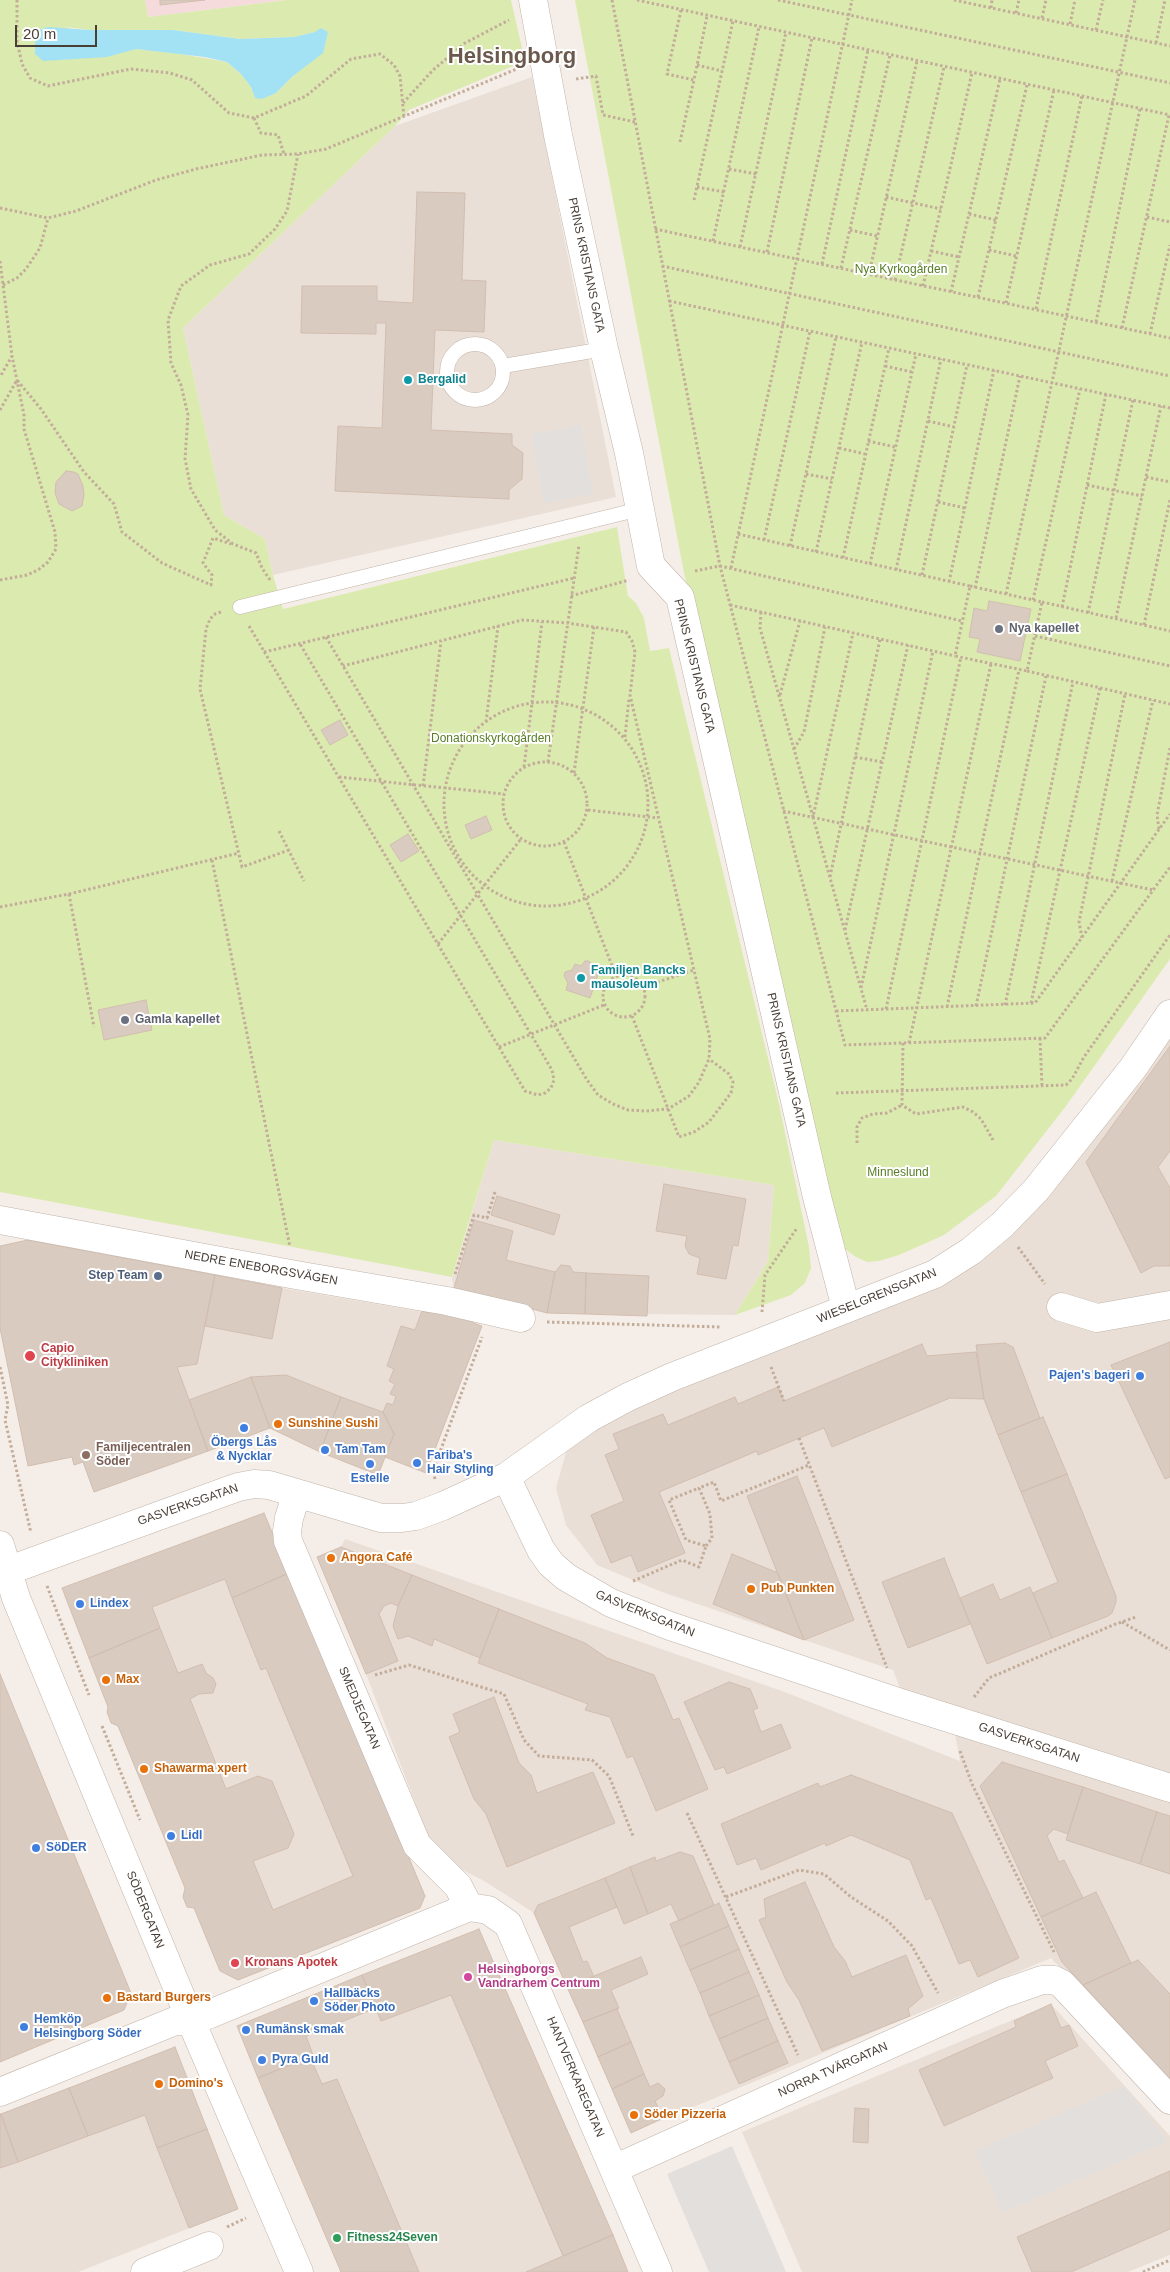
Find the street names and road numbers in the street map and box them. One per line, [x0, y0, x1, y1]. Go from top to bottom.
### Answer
street label: PRINS KRISTIANS GATA [565, 196, 607, 334]
street label: PRINS KRISTIANS GATA [670, 598, 718, 734]
street label: PRINS KRISTIANS GATA [764, 991, 808, 1129]
street label: NEDRE ENEBORGSVÄGEN [183, 1247, 339, 1289]
street label: WIESELGRENSGATAN [815, 1265, 939, 1327]
street label: GASVERKSGATAN [136, 1481, 240, 1529]
street label: GASVERKSGATAN [593, 1588, 697, 1640]
street label: SMEDJEGATAN [335, 1665, 383, 1751]
street label: GASVERKSGATAN [977, 1720, 1081, 1766]
street label: SÖDERGATAN [123, 1869, 167, 1951]
street label: HANTVERKAREGATAN [543, 2015, 607, 2139]
street label: NORRA TVÄRGATAN [776, 2039, 890, 2101]

